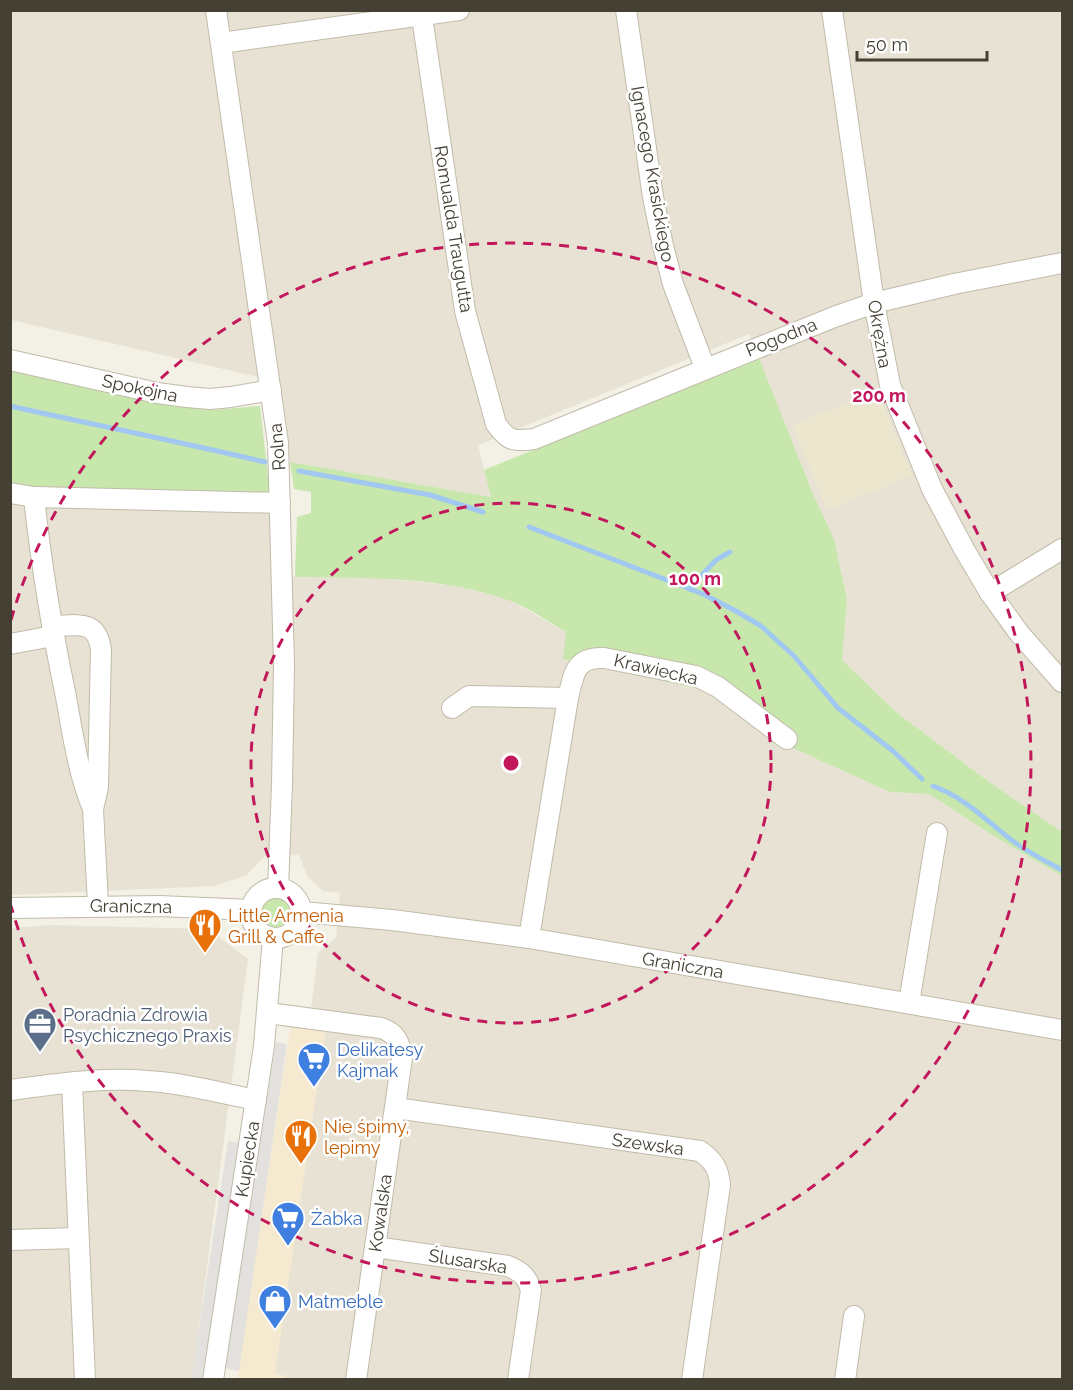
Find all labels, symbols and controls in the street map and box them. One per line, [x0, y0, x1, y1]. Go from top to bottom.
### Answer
scale bar [857, 24, 988, 62]
text: 50 m [866, 34, 908, 55]
street label: Ignacego Krasickiego [627, 84, 679, 264]
street label: Romualda Traugutta [430, 144, 478, 314]
street label: Okrężna [864, 298, 896, 370]
street label: Pogodna [742, 313, 820, 361]
street label: Spokojna [100, 370, 180, 406]
text: 200 m [852, 385, 906, 406]
street label: Rolna [264, 422, 290, 472]
text: 100 m [669, 568, 721, 589]
street label: Krawiecka [612, 649, 700, 689]
centre of rings [501, 753, 521, 773]
street label: Graniczna [90, 895, 172, 917]
place label: Little Armenia Grill & Caffe [228, 905, 344, 947]
restaurant icon: Little Armenia Grill & Caffe [187, 907, 223, 954]
street label: Graniczna [641, 948, 725, 982]
place label: Poradnia Zdrowia Psychicznego Praxis [63, 1004, 232, 1046]
office icon: Poradnia Zdrowia Psychicznego Praxis [22, 1006, 58, 1053]
place label: Delikatesy Kajmak [337, 1039, 423, 1081]
supermarket icon: Delikatesy Kajmak [296, 1041, 332, 1088]
place label: Nie śpimy, lepimy [324, 1116, 410, 1158]
restaurant icon: Nie śpimy, lepimy [283, 1118, 319, 1165]
street label: Kupiecka [231, 1119, 263, 1199]
street label: Szewska [611, 1129, 685, 1159]
street label: Kowalska [364, 1173, 396, 1253]
supermarket icon: Żabka [270, 1200, 306, 1247]
place label: Żabka [311, 1208, 363, 1229]
street label: Ślusarska [427, 1243, 509, 1278]
shop icon: Matmeble [257, 1283, 293, 1330]
place label: Matmeble [298, 1291, 384, 1312]

